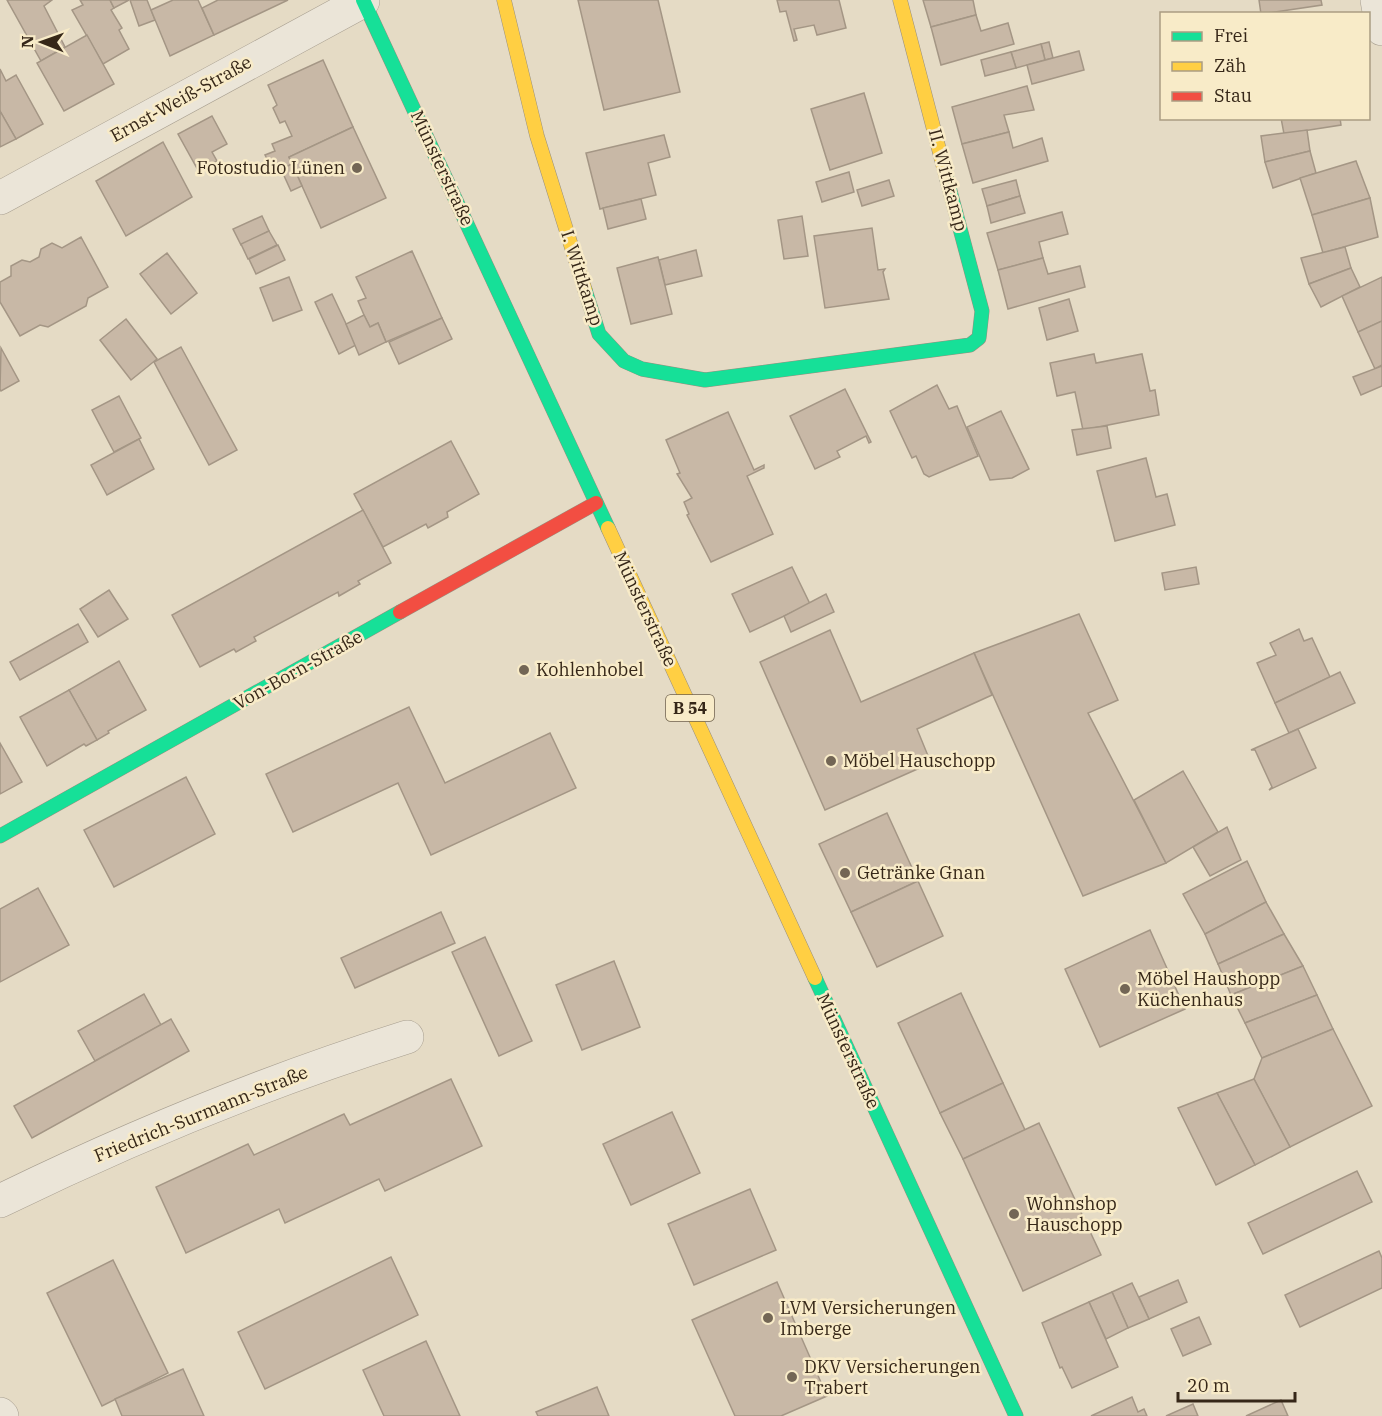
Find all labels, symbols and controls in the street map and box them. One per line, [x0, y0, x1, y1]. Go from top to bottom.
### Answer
north arrow [12, 12, 72, 72]
legend [1160, 12, 1370, 120]
text: Frei [1214, 24, 1248, 47]
text: N [17, 35, 37, 48]
street label: Ernst-Weiß-Straße [106, 50, 255, 147]
text: Zäh [1214, 54, 1247, 77]
text: Stau [1214, 84, 1252, 107]
street label: Münsterstraße [406, 106, 479, 229]
street label: II. Wittkamp [924, 126, 973, 234]
place label: Fotostudio Lünen [196, 156, 345, 179]
marker: Fotostudio Lünen [350, 161, 364, 175]
street label: I. Wittkamp [556, 227, 609, 329]
street label: Münsterstraße [609, 547, 682, 670]
street label: Von-Born-Straße [229, 625, 366, 715]
place label: Kohlenhobel [536, 658, 644, 681]
marker: Kohlenhobel [517, 663, 531, 677]
road number: B 54 [666, 695, 714, 721]
place label: Möbel Hauschopp [843, 749, 996, 772]
marker: Möbel Hauschopp [824, 754, 838, 768]
place label: Getränke Gnan [857, 861, 985, 884]
marker: Getränke Gnan [838, 866, 852, 880]
place label: Möbel Haushopp Küchenhaus [1137, 967, 1280, 1011]
marker: Möbel Haushopp Küchenhaus [1118, 982, 1132, 996]
street label: Münsterstraße [812, 989, 885, 1112]
street label: Friedrich-Surmann-Straße [91, 1060, 311, 1167]
place label: Wohnshop Hauschopp [1026, 1192, 1123, 1236]
marker: Wohnshop Hauschopp [1007, 1207, 1021, 1221]
place label: LVM Versicherungen Imberge [780, 1296, 956, 1340]
marker: LVM Versicherungen Imberge [761, 1311, 775, 1325]
place label: DKV Versicherungen Trabert [804, 1355, 981, 1399]
scale bar [1178, 1365, 1295, 1403]
marker: DKV Versicherungen Trabert [785, 1370, 799, 1384]
text: 20 m [1187, 1374, 1230, 1397]

